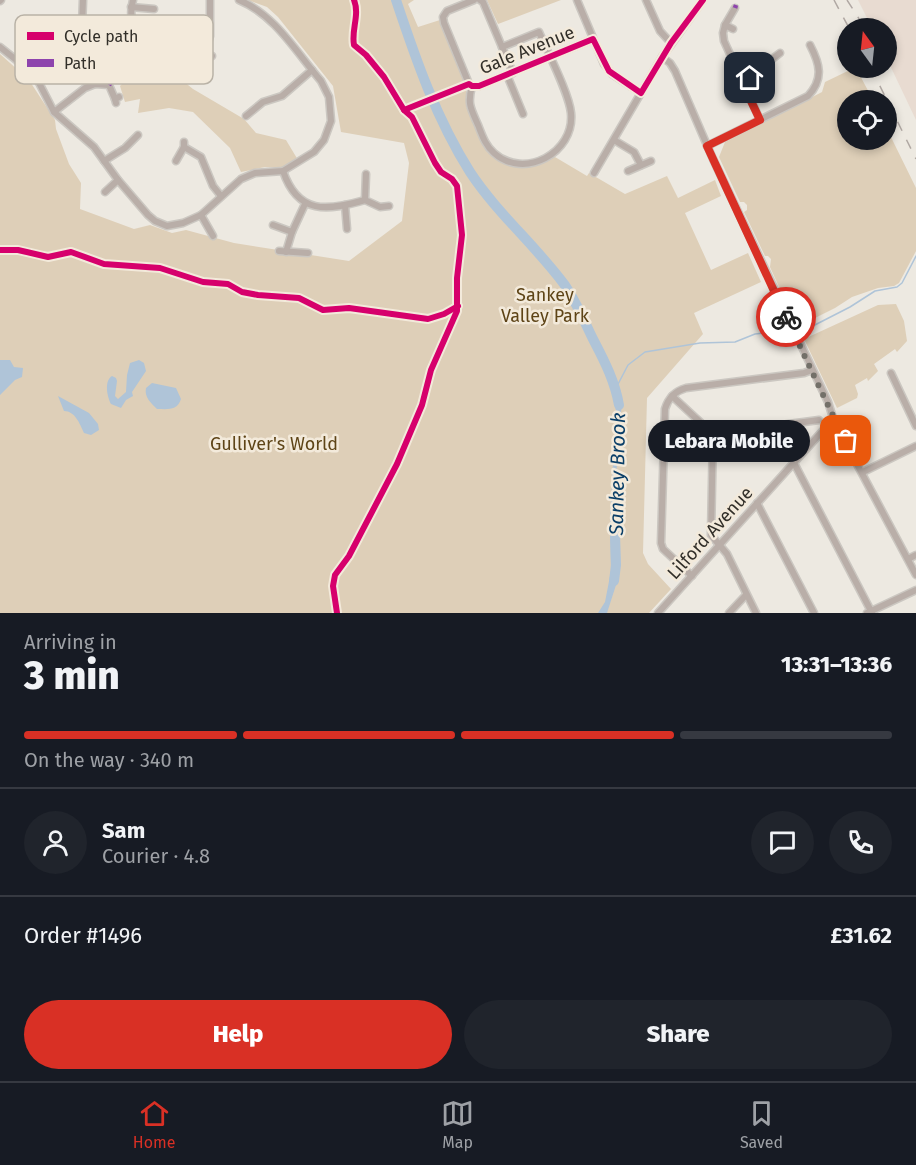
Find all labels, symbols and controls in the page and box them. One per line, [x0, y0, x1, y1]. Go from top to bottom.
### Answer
legend [15, 15, 213, 84]
north arrow [837, 18, 897, 78]
map controls [837, 18, 897, 150]
street label: Gale Avenue [476, 21, 578, 79]
text: Cycle path [64, 27, 138, 46]
pin [724, 52, 775, 103]
text: Path [64, 54, 96, 73]
icon: home [733, 61, 766, 94]
button: locate [837, 90, 897, 150]
park label: Sankey Valley Park [501, 284, 590, 327]
courier [756, 287, 816, 347]
icon: bike [770, 301, 803, 334]
water label: Sankey Brook [604, 412, 630, 537]
pin [820, 415, 871, 466]
callout: Lebara Mobile [648, 420, 810, 462]
icon: bag [829, 424, 862, 457]
text: Lebara Mobile [665, 429, 793, 453]
park label: Gulliver's World [210, 433, 338, 455]
street label: Lilford Avenue [663, 482, 757, 584]
text: Arriving in [24, 630, 117, 654]
text: 13:31–13:36 [781, 651, 892, 678]
text: 3 min [24, 653, 120, 699]
text: On the way · 340 m [24, 748, 194, 772]
button: person [24, 811, 87, 874]
button: chat [751, 811, 814, 874]
button: phone [829, 811, 892, 874]
text: Sam [102, 817, 145, 844]
text: Courier · 4.8 [102, 844, 210, 868]
text: Order #1496 [24, 922, 142, 949]
text: £31.62 [830, 922, 892, 949]
button: Help [24, 1000, 452, 1069]
button: Share [464, 1000, 892, 1069]
tab: Home [133, 1097, 176, 1152]
tab: Map [441, 1097, 474, 1152]
tab: Saved [740, 1097, 783, 1152]

